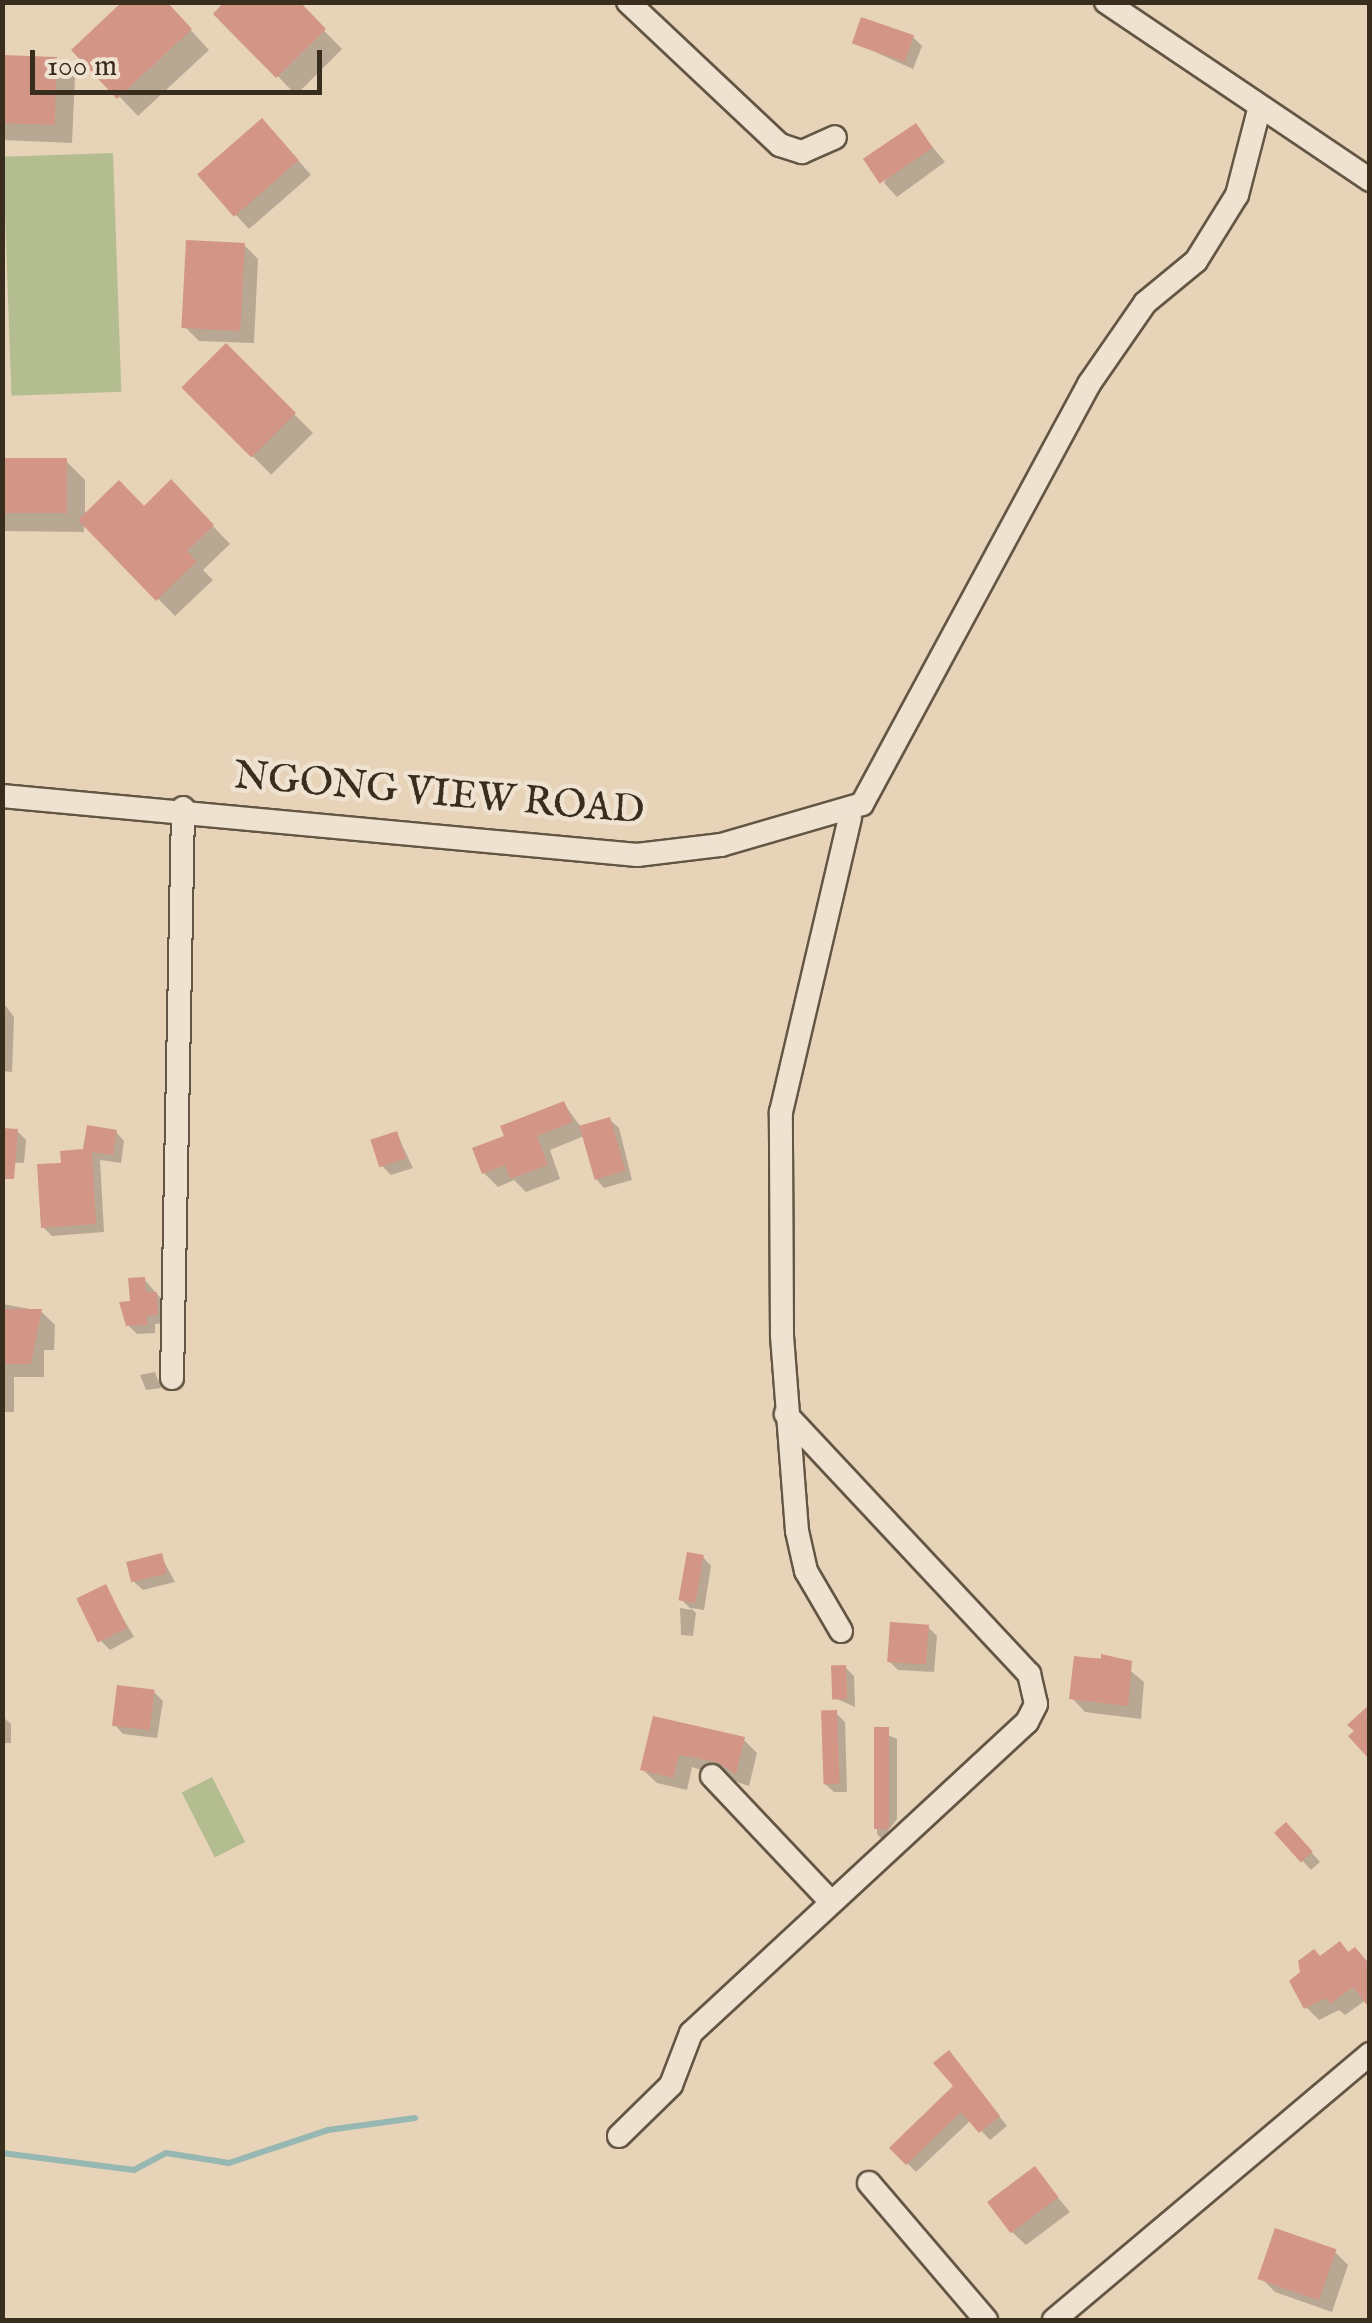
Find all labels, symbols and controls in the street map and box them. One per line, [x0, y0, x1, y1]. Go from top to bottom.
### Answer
scale bar [35, 30, 328, 92]
text: 100 m [47, 48, 117, 86]
street label: NGONG VIEW ROAD [232, 753, 646, 837]

